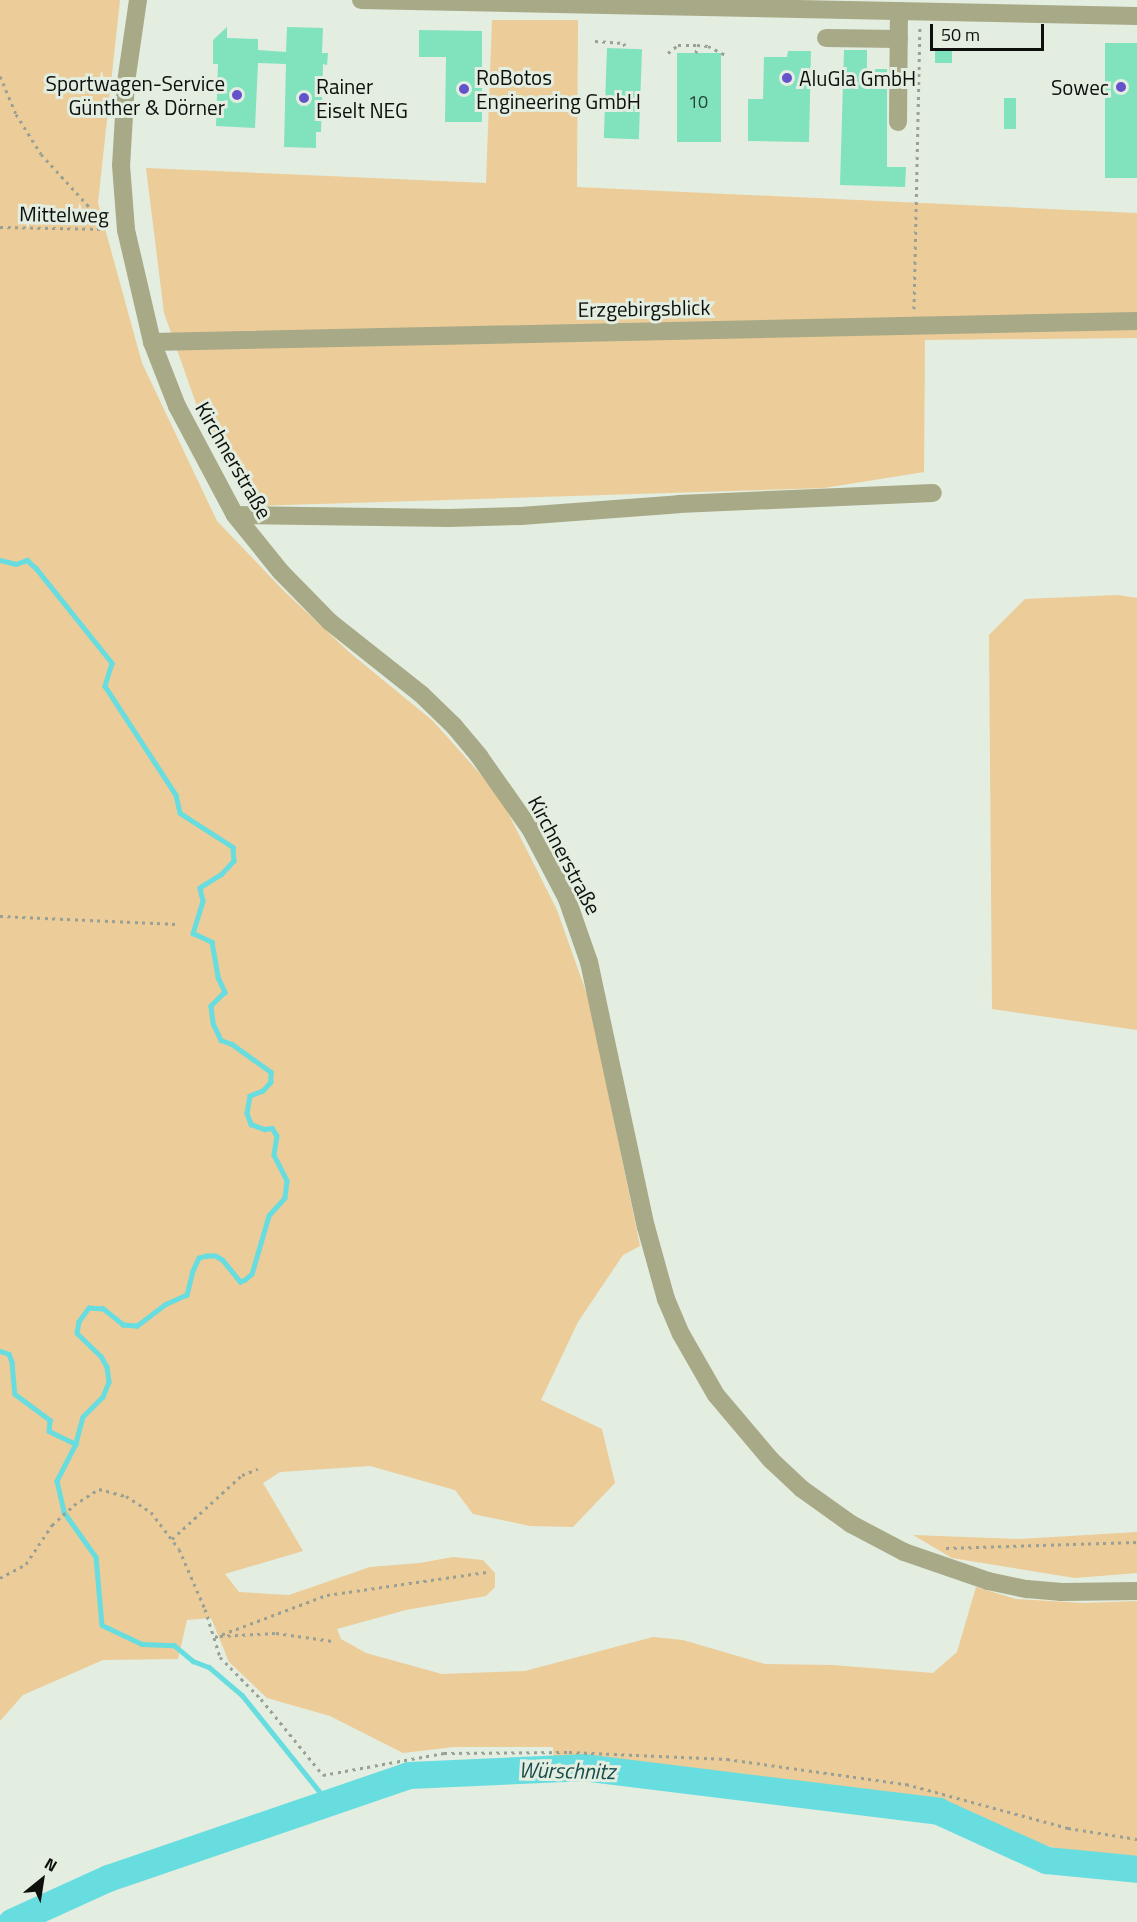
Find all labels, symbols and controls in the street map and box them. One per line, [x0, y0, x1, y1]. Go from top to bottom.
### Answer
scale bar [933, 12, 1047, 50]
text: 50 m [941, 21, 980, 48]
place label: RoBotos Engineering GmbH [476, 64, 641, 114]
place label: AluGla GmbH [799, 65, 916, 91]
place label: Sportwagen-Service Günther & Dörner [46, 70, 225, 120]
marker: AluGla GmbH [780, 71, 794, 85]
place label: Rainer Eiselt NEG [316, 73, 408, 123]
place label: Sowec [1051, 74, 1109, 100]
marker: Sowec [1114, 80, 1128, 94]
marker: RoBotos Engineering GmbH [457, 82, 471, 96]
marker: Sportwagen-Service Günther & Dörner [230, 88, 244, 102]
marker: Rainer Eiselt NEG [297, 91, 311, 105]
house number: 10 [688, 91, 708, 113]
street label: Mittelweg [19, 201, 109, 227]
street label: Erzgebirgsblick [577, 294, 711, 322]
street label: Kirchnerstraße [190, 397, 278, 523]
street label: Kirchnerstraße [523, 791, 607, 919]
water label: Würschnitz [518, 1757, 616, 1785]
north arrow [12, 1850, 72, 1910]
text: N [40, 1851, 62, 1878]

